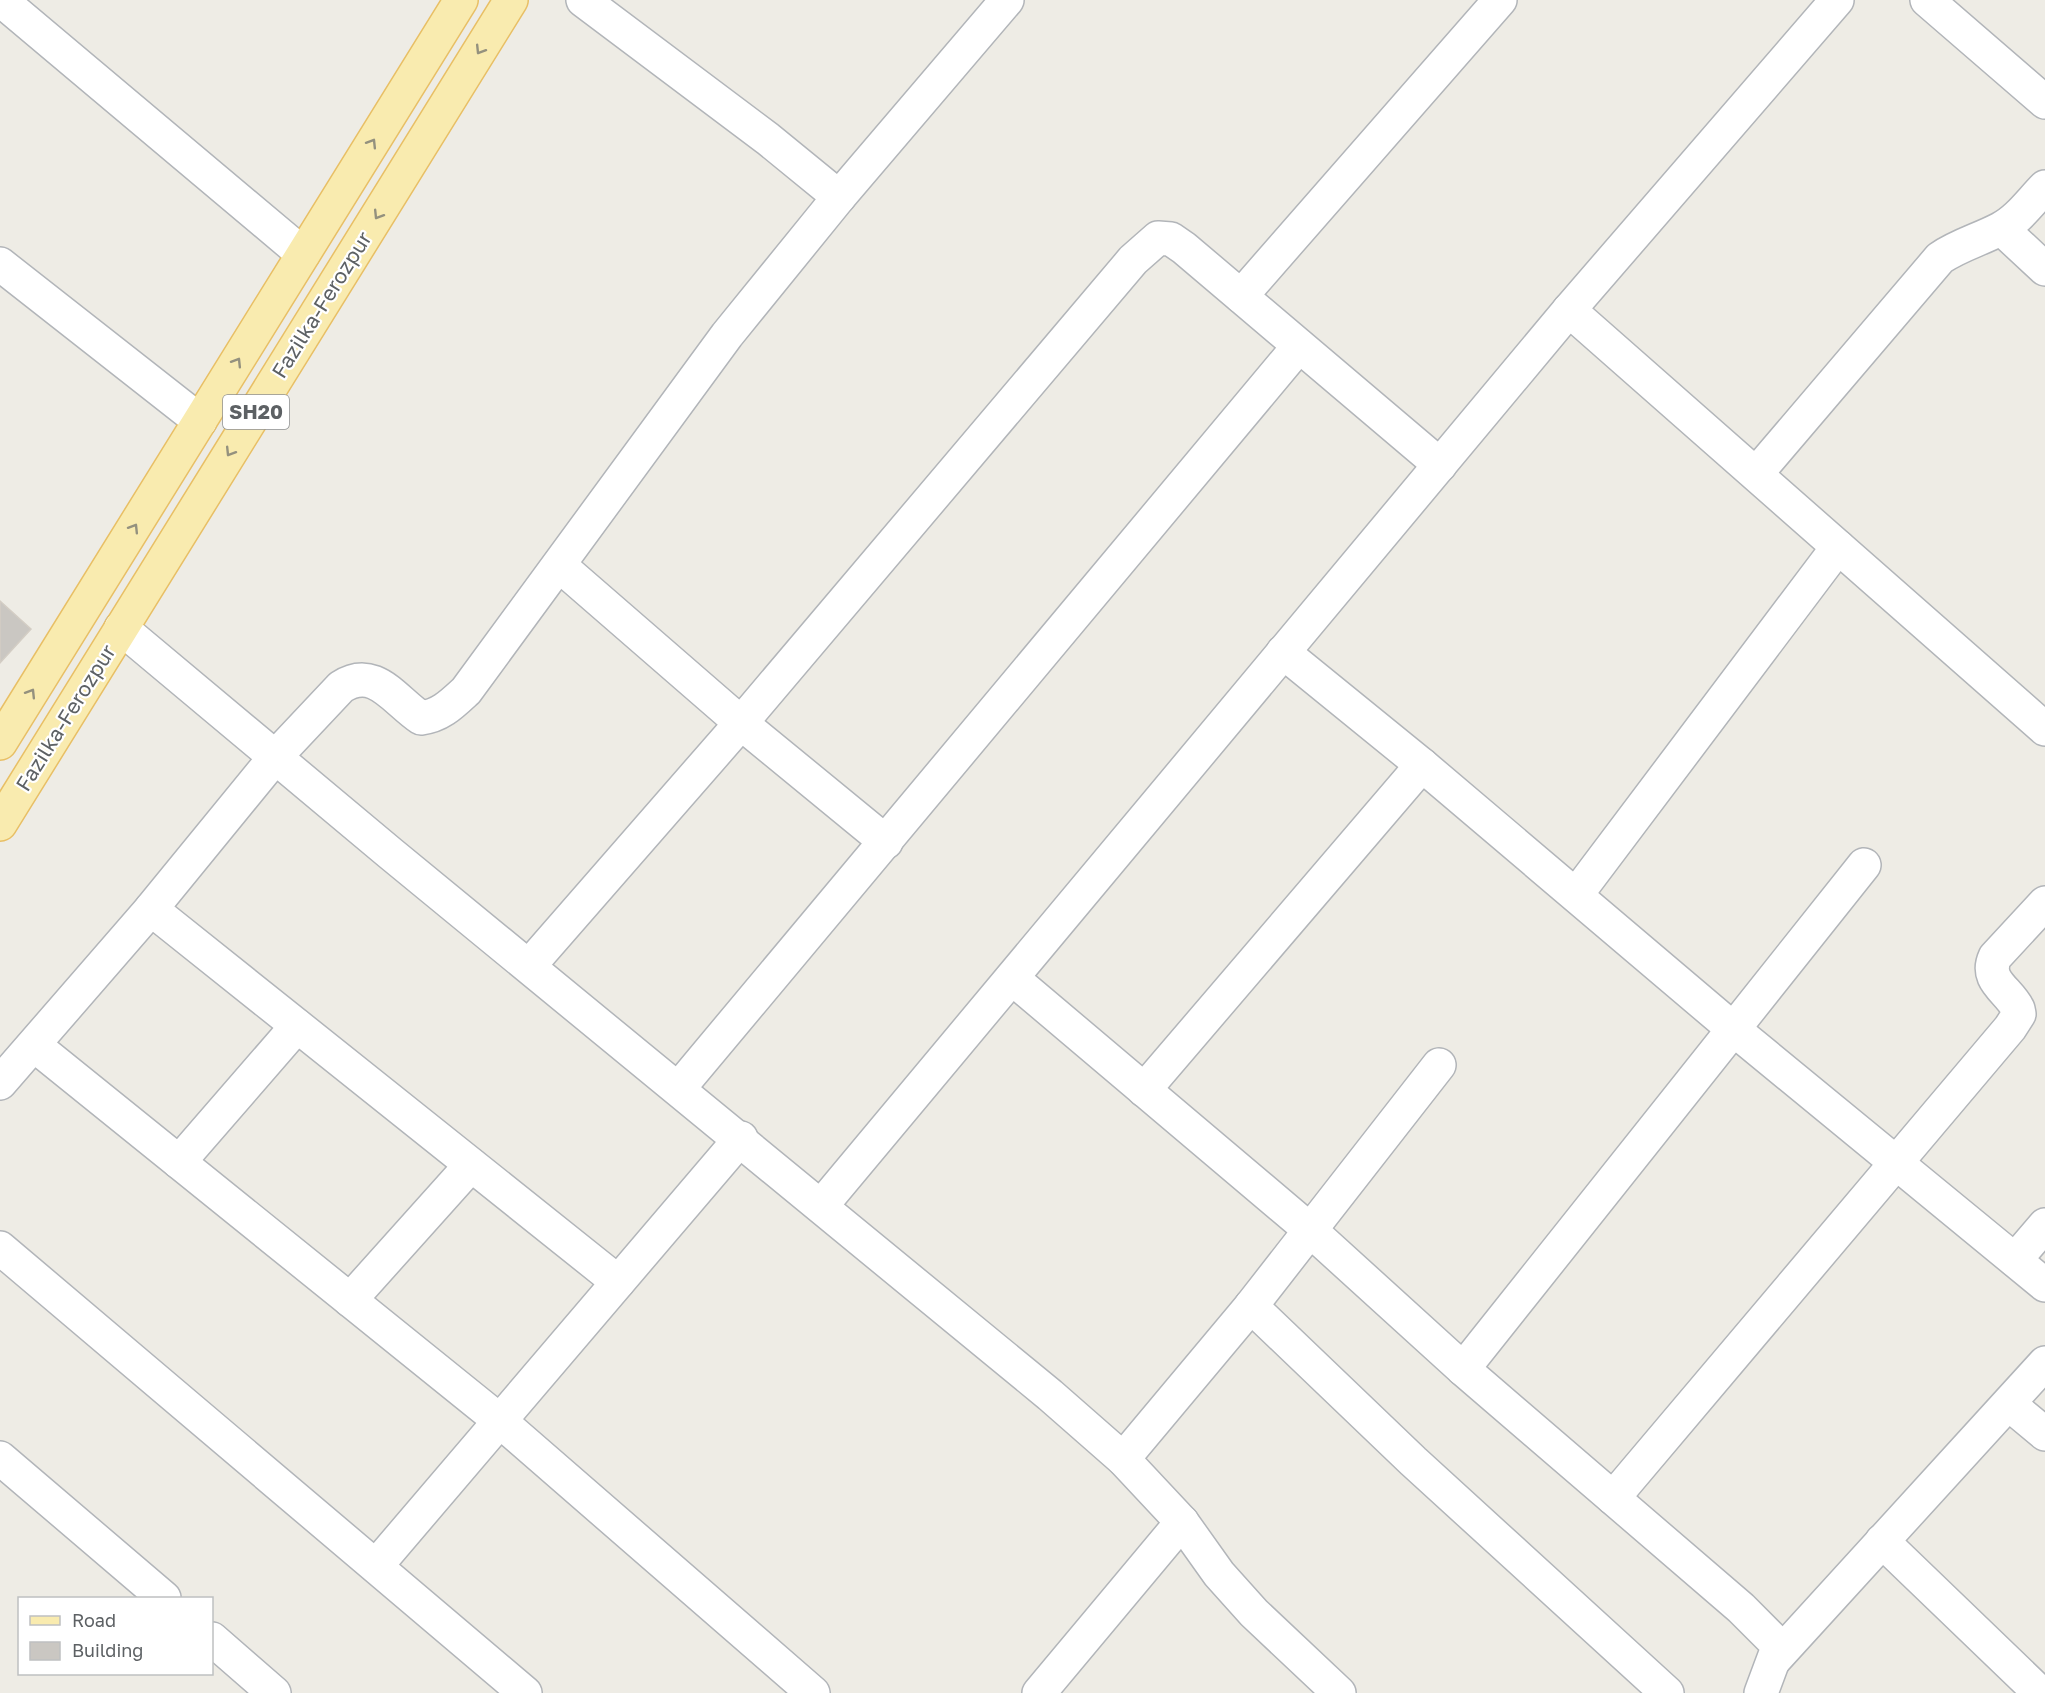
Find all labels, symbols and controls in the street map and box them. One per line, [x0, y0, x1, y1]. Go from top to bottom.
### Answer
one-way arrow [476, 44, 488, 54]
one-way arrow [365, 139, 377, 149]
one-way arrow [373, 209, 385, 219]
street label: Fazilka-Ferozpur [266, 226, 377, 383]
one-way arrow [229, 358, 241, 368]
road number: SH20 [223, 395, 289, 429]
one-way arrow [226, 446, 238, 456]
one-way arrow [126, 524, 138, 534]
street label: Fazilka-Ferozpur [10, 639, 121, 796]
one-way arrow [23, 689, 35, 699]
legend [18, 1597, 213, 1675]
text: Road [72, 1609, 116, 1631]
text: Building [72, 1639, 143, 1661]

